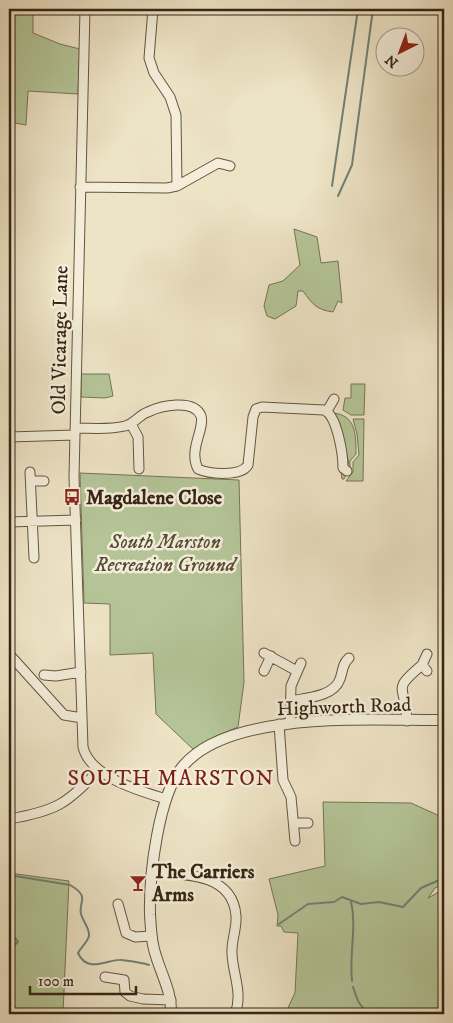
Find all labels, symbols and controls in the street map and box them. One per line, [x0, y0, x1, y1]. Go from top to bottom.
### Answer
north arrow [376, 28, 426, 78]
text: N [381, 50, 402, 71]
street label: Old Vicarage Lane [47, 265, 74, 415]
place label: Magdalene Close [86, 486, 223, 511]
bus stop icon: Magdalene Close [62, 487, 82, 507]
park label: South Marston Recreation Ground [94, 530, 239, 578]
street label: Highworth Road [276, 693, 412, 722]
district label: SOUTH MARSTON [67, 765, 275, 792]
place label: The Carriers Arms [151, 860, 255, 908]
bar icon: The Carriers Arms [128, 873, 148, 893]
scale bar [30, 963, 136, 995]
text: 100 m [38, 972, 74, 991]

